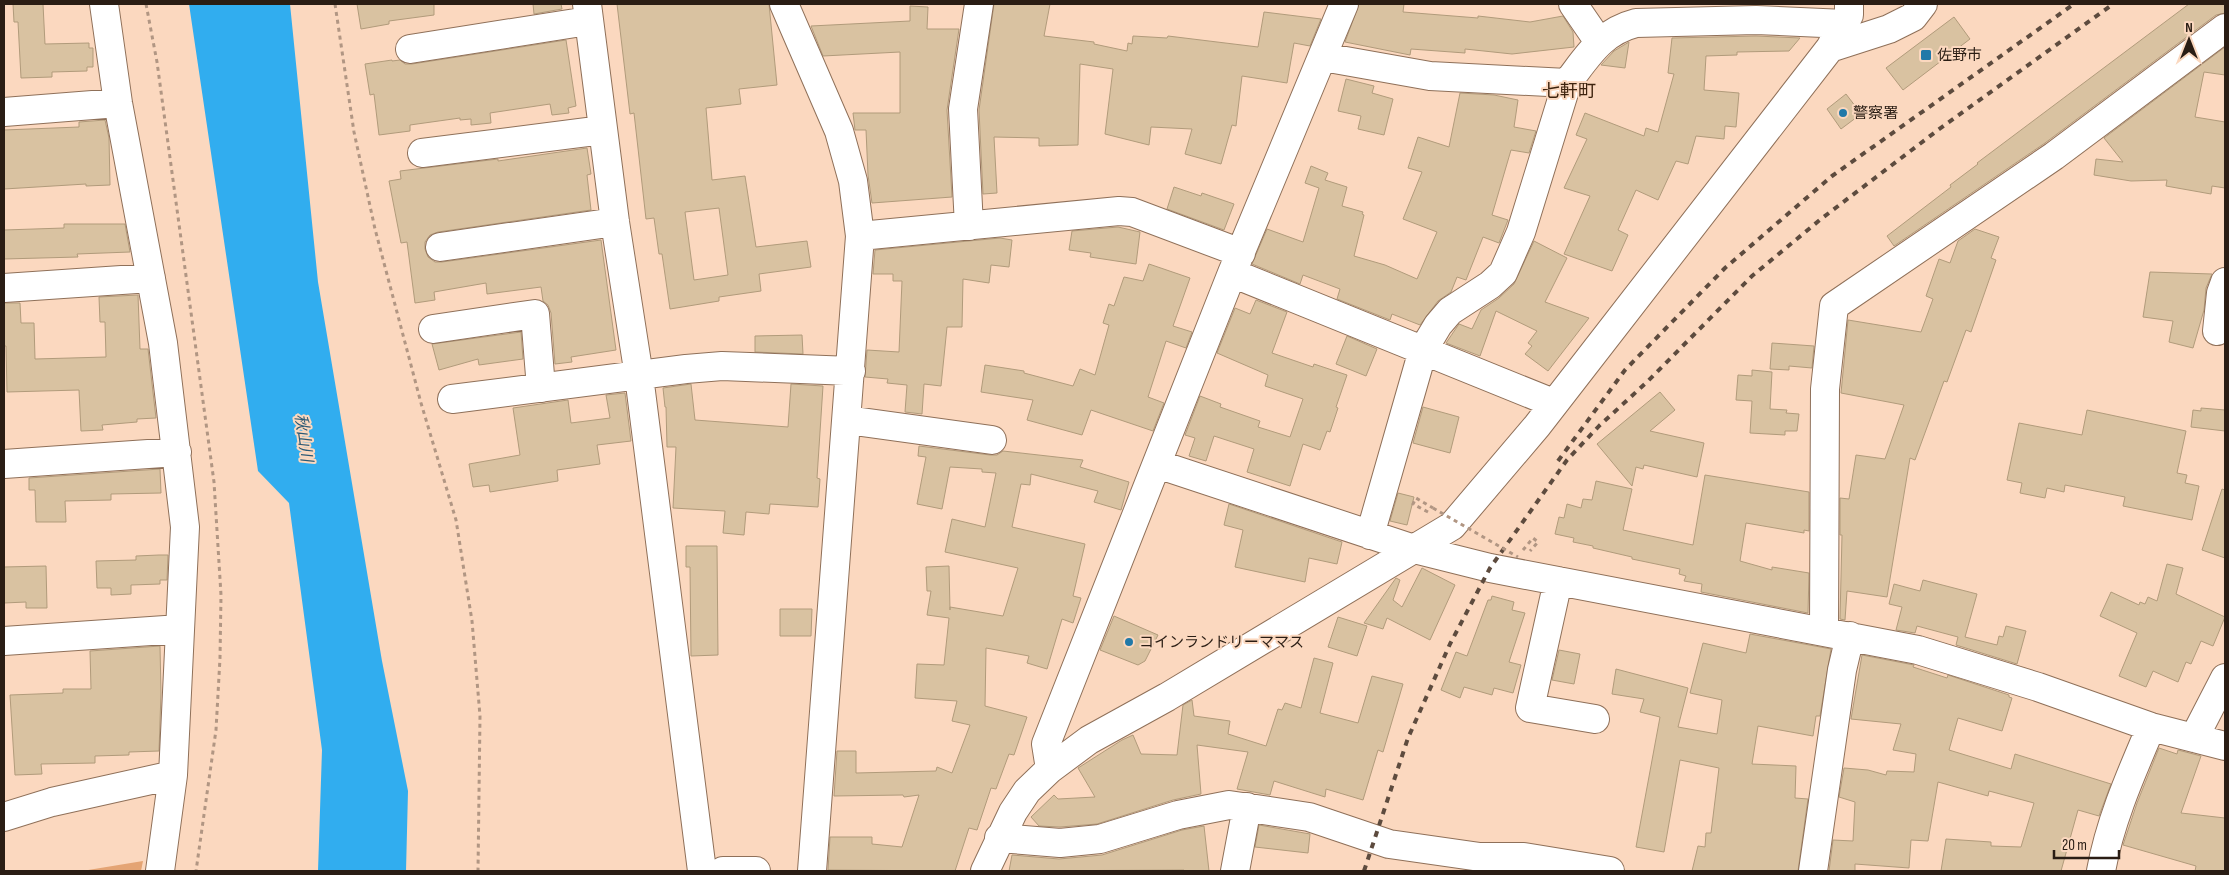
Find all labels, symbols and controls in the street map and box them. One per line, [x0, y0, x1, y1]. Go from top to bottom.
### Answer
north arrow [2164, 15, 2214, 65]
text: N [2185, 19, 2193, 36]
place label: 佐野市 [1937, 46, 1982, 65]
marker: 佐野市 [1919, 48, 1933, 62]
district label: 七軒町 [1542, 81, 1596, 102]
place label: 警察署 [1853, 104, 1898, 123]
marker: 警察署 [1837, 107, 1849, 119]
water label: 秋山川 [290, 413, 316, 465]
place label: コインランドリーママス [1139, 633, 1304, 652]
marker: コインランドリーママス [1123, 636, 1135, 648]
scale bar [2054, 828, 2119, 860]
text: 20 m [2062, 836, 2087, 855]

